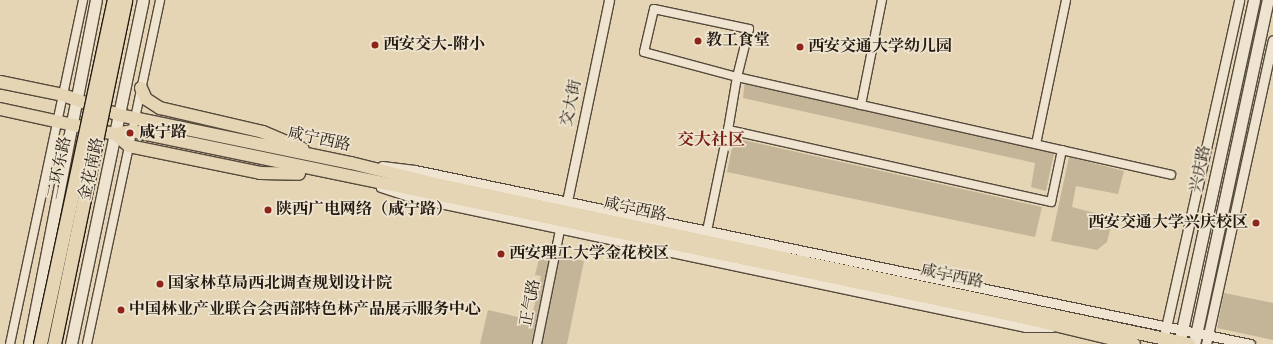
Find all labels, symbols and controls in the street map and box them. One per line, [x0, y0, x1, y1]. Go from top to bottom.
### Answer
place label: 教工食堂 [706, 31, 770, 51]
place label: 西安交大-附小 [383, 35, 485, 55]
marker: 教工食堂 [693, 36, 703, 46]
place label: 西安交通大学幼儿园 [808, 37, 952, 57]
marker: 西安交大-附小 [370, 40, 380, 50]
marker: 西安交通大学幼儿园 [795, 42, 805, 52]
street label: 交大街 [558, 78, 586, 128]
place label: 咸宁路 [139, 123, 187, 143]
street label: 咸宁西路 [286, 124, 352, 156]
marker: 咸宁路 [124, 127, 136, 139]
district label: 交大社区 [677, 131, 745, 151]
street label: 二环东路 [44, 135, 76, 201]
street label: 金花南路 [76, 136, 108, 202]
street label: 兴庆路 [1187, 144, 1215, 194]
street label: 咸宁西路 [602, 194, 668, 226]
place label: 陕西广电网络（咸宁路） [276, 200, 452, 220]
marker: 陕西广电网络（咸宁路） [263, 205, 273, 215]
place label: 西安交通大学兴庆校区 [1088, 213, 1248, 233]
marker: 西安交通大学兴庆校区 [1251, 218, 1261, 228]
place label: 西安理工大学金花校区 [509, 244, 669, 264]
marker: 西安理工大学金花校区 [496, 249, 506, 259]
street label: 咸宁西路 [919, 261, 985, 293]
place label: 国家林草局西北调查规划设计院 [168, 274, 392, 294]
street label: 正气路 [517, 278, 545, 328]
marker: 国家林草局西北调查规划设计院 [155, 279, 165, 289]
place label: 中国林业产业联合会西部特色林产品展示服务中心 [129, 300, 481, 320]
marker: 中国林业产业联合会西部特色林产品展示服务中心 [116, 305, 126, 315]

